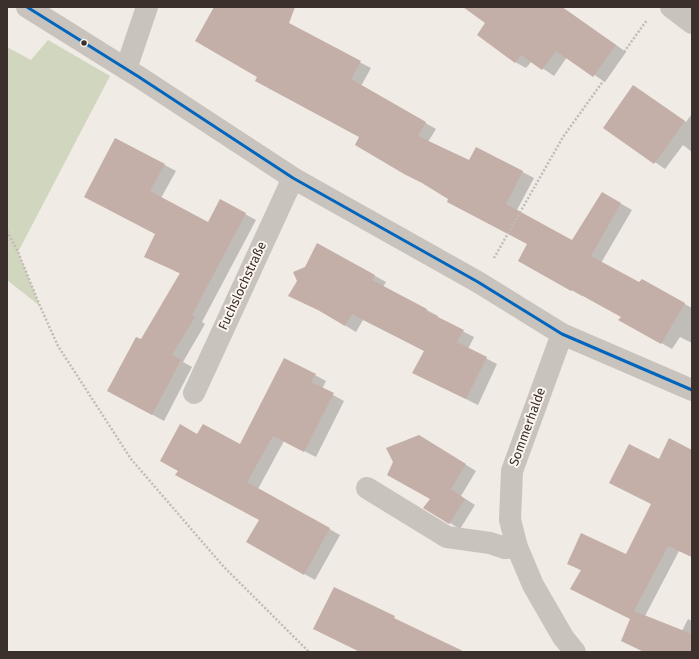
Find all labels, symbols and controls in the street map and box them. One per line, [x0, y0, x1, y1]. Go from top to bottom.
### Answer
unlabelled marker [79, 38, 89, 48]
street label: Fuchslochstraße [216, 239, 270, 333]
street label: Sommerhalde [507, 386, 549, 468]

